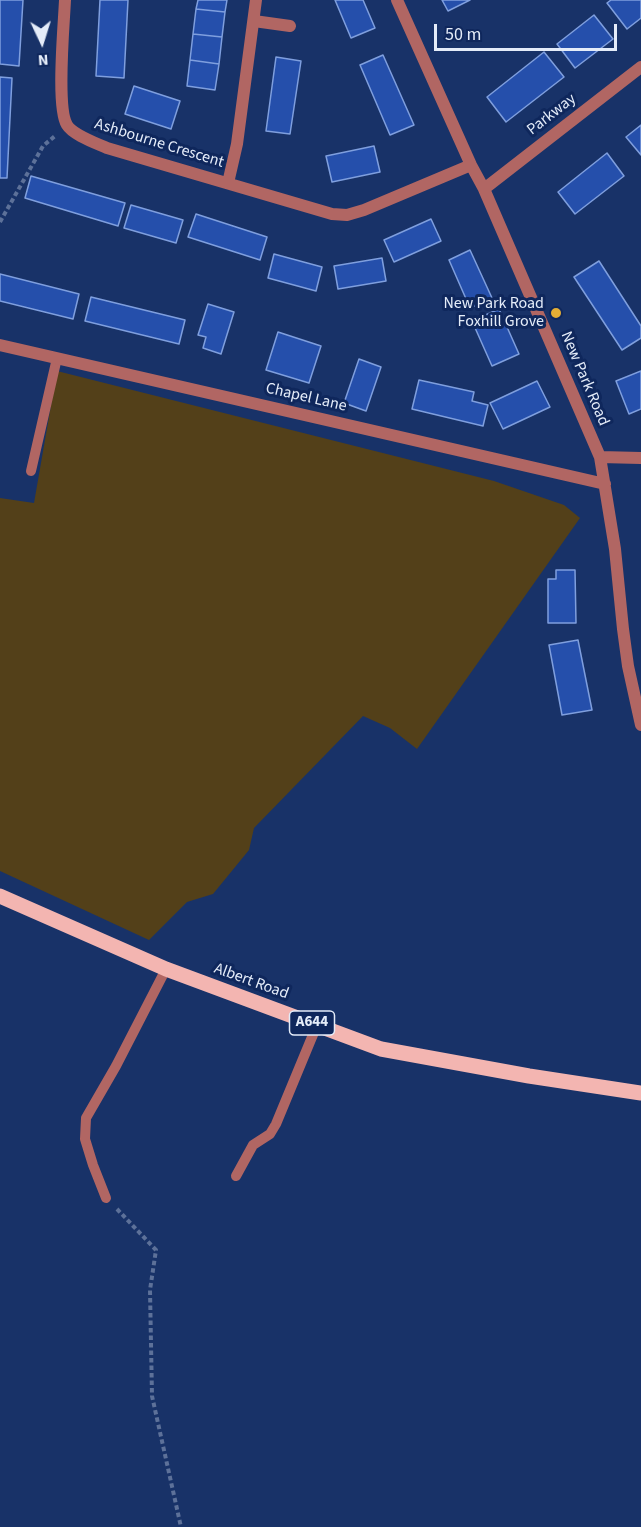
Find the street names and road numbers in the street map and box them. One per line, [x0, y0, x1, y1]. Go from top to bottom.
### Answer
street label: Parkway [524, 90, 580, 140]
street label: Ashbourne Crescent [92, 115, 226, 173]
street label: New Park Road [556, 329, 612, 429]
street label: Chapel Lane [264, 379, 348, 417]
street label: Albert Road [211, 960, 291, 1004]
road number: A644 [290, 1011, 334, 1035]

